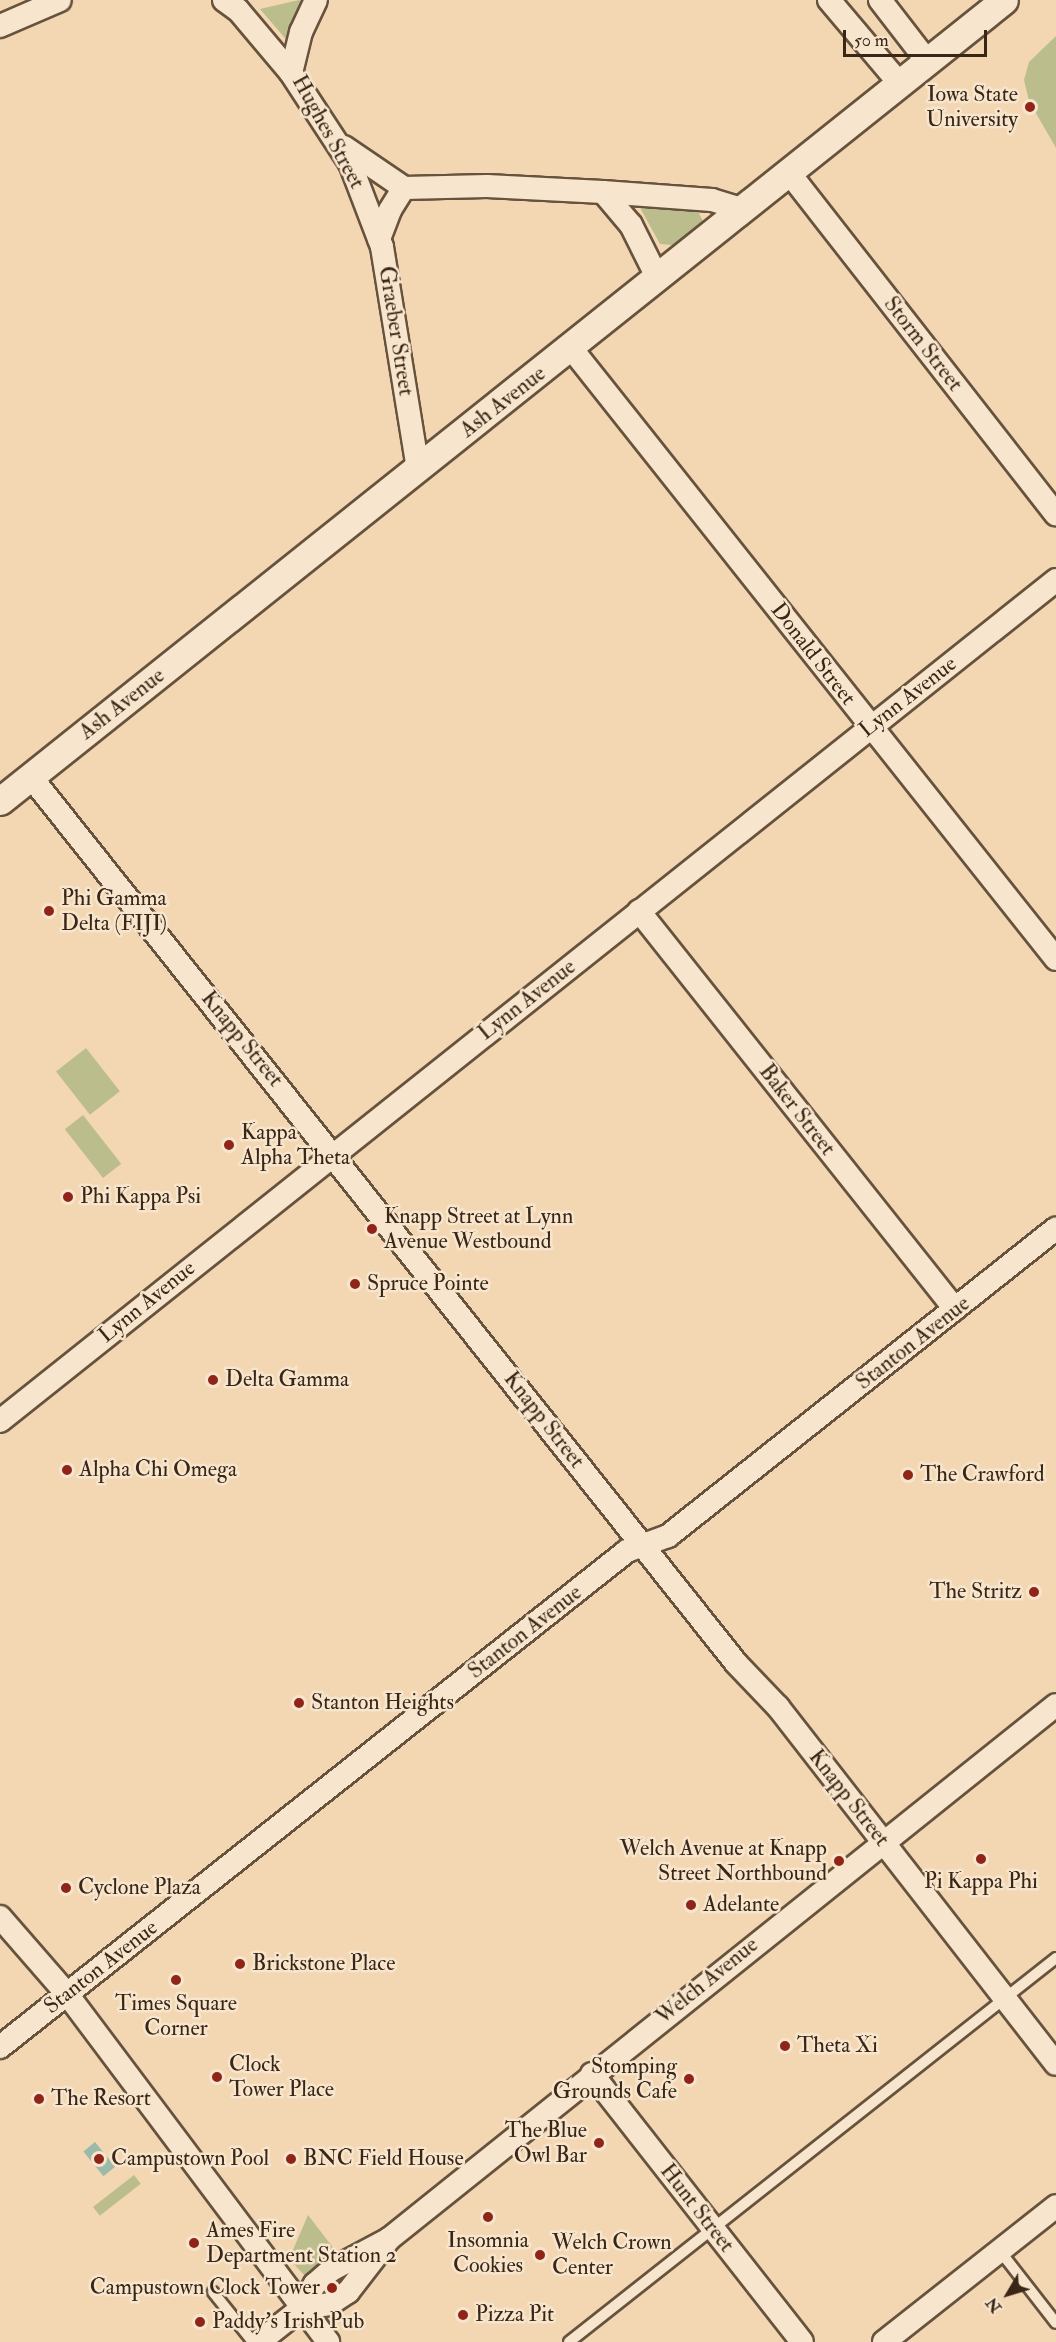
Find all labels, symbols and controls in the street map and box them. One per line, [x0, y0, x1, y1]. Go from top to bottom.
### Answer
scale bar [846, 18, 990, 56]
text: 50 m [854, 29, 889, 52]
street label: Hughes Street [286, 71, 370, 193]
place label: Iowa State University [926, 81, 1018, 132]
marker: Iowa State University [1023, 100, 1037, 114]
street label: Graeber Street [373, 264, 419, 398]
street label: Storm Street [878, 291, 968, 397]
street label: Ash Avenue [455, 360, 551, 444]
street label: Donald Street [765, 597, 861, 711]
street label: Lynn Avenue [854, 651, 962, 743]
street label: Ash Avenue [74, 662, 170, 746]
place label: Phi Gamma Delta (FIJI) [61, 885, 167, 936]
marker: Phi Gamma Delta (FIJI) [42, 904, 56, 918]
street label: Lynn Avenue [473, 954, 581, 1046]
street label: Knapp Street [195, 986, 289, 1092]
street label: Baker Street [753, 1059, 841, 1161]
place label: Kappa Alpha Theta [241, 1119, 350, 1170]
marker: Kappa Alpha Theta [222, 1138, 236, 1152]
place label: Phi Kappa Psi [80, 1184, 201, 1210]
marker: Phi Kappa Psi [61, 1190, 75, 1204]
place label: Knapp Street at Lynn Avenue Westbound [384, 1203, 573, 1254]
marker: Knapp Street at Lynn Avenue Westbound [365, 1222, 379, 1236]
street label: Lynn Avenue [93, 1255, 201, 1349]
place label: Spruce Pointe [367, 1271, 489, 1297]
marker: Spruce Pointe [348, 1277, 362, 1291]
street label: Stanton Avenue [851, 1290, 975, 1396]
street label: Knapp Street [498, 1366, 590, 1474]
place label: Delta Gamma [225, 1367, 349, 1393]
marker: Delta Gamma [206, 1373, 220, 1387]
place label: Alpha Chi Omega [79, 1457, 237, 1483]
place label: The Crawford [920, 1462, 1045, 1488]
marker: Alpha Chi Omega [60, 1463, 74, 1477]
marker: The Crawford [901, 1468, 915, 1482]
street label: Stanton Avenue [463, 1579, 587, 1685]
place label: The Stritz [929, 1579, 1022, 1605]
marker: The Stritz [1027, 1585, 1041, 1599]
place label: Stanton Heights [311, 1690, 454, 1716]
marker: Stanton Heights [292, 1696, 306, 1710]
street label: Knapp Street [803, 1744, 895, 1852]
place label: Welch Avenue at Knapp Street Northbound [620, 1835, 827, 1886]
marker: Pi Kappa Phi [974, 1852, 988, 1866]
marker: Welch Avenue at Knapp Street Northbound [832, 1854, 846, 1868]
place label: Pi Kappa Phi [924, 1869, 1038, 1895]
place label: Cyclone Plaza [78, 1875, 201, 1901]
marker: Cyclone Plaza [59, 1881, 73, 1895]
place label: Adelante [703, 1892, 779, 1918]
marker: Adelante [684, 1898, 698, 1912]
street label: Stanton Avenue [39, 1914, 163, 2020]
street label: Welch Avenue [651, 1932, 763, 2030]
place label: Brickstone Place [252, 1951, 395, 1977]
marker: Brickstone Place [233, 1957, 247, 1971]
marker: Times Square Corner [169, 1973, 183, 1987]
place label: Times Square Corner [115, 1990, 237, 2042]
place label: Theta Xi [797, 2033, 878, 2059]
marker: Theta Xi [778, 2039, 792, 2053]
place label: Clock Tower Place [229, 2051, 334, 2102]
place label: Stomping Grounds Cafe [553, 2053, 677, 2104]
marker: Clock Tower Place [210, 2070, 224, 2084]
marker: Stomping Grounds Cafe [682, 2072, 696, 2086]
place label: The Resort [51, 2086, 151, 2112]
marker: The Resort [32, 2092, 46, 2106]
place label: The Blue Owl Bar [505, 2117, 587, 2168]
marker: The Blue Owl Bar [592, 2136, 606, 2150]
place label: Campustown Pool [111, 2146, 269, 2172]
place label: BNC Field House [303, 2146, 464, 2172]
marker: Campustown Pool [92, 2152, 106, 2166]
marker: BNC Field House [284, 2152, 298, 2166]
street label: Hunt Street [654, 2158, 740, 2258]
marker: Insomnia Cookies [481, 2210, 495, 2224]
place label: Ames Fire Department Station 2 [206, 2217, 397, 2268]
place label: Insomnia Cookies [447, 2227, 529, 2278]
place label: Welch Crown Center [552, 2229, 672, 2280]
marker: Ames Fire Department Station 2 [187, 2236, 201, 2250]
marker: Welch Crown Center [533, 2248, 547, 2262]
north arrow [978, 2264, 1038, 2324]
place label: Campustown Clock Tower [90, 2275, 320, 2301]
marker: Campustown Clock Tower [325, 2281, 339, 2295]
text: N [982, 2293, 1006, 2317]
place label: Pizza Pit [475, 2302, 554, 2328]
marker: Pizza Pit [456, 2308, 470, 2322]
place label: Paddy's Irish Pub [212, 2309, 364, 2335]
marker: Paddy's Irish Pub [193, 2315, 207, 2329]

